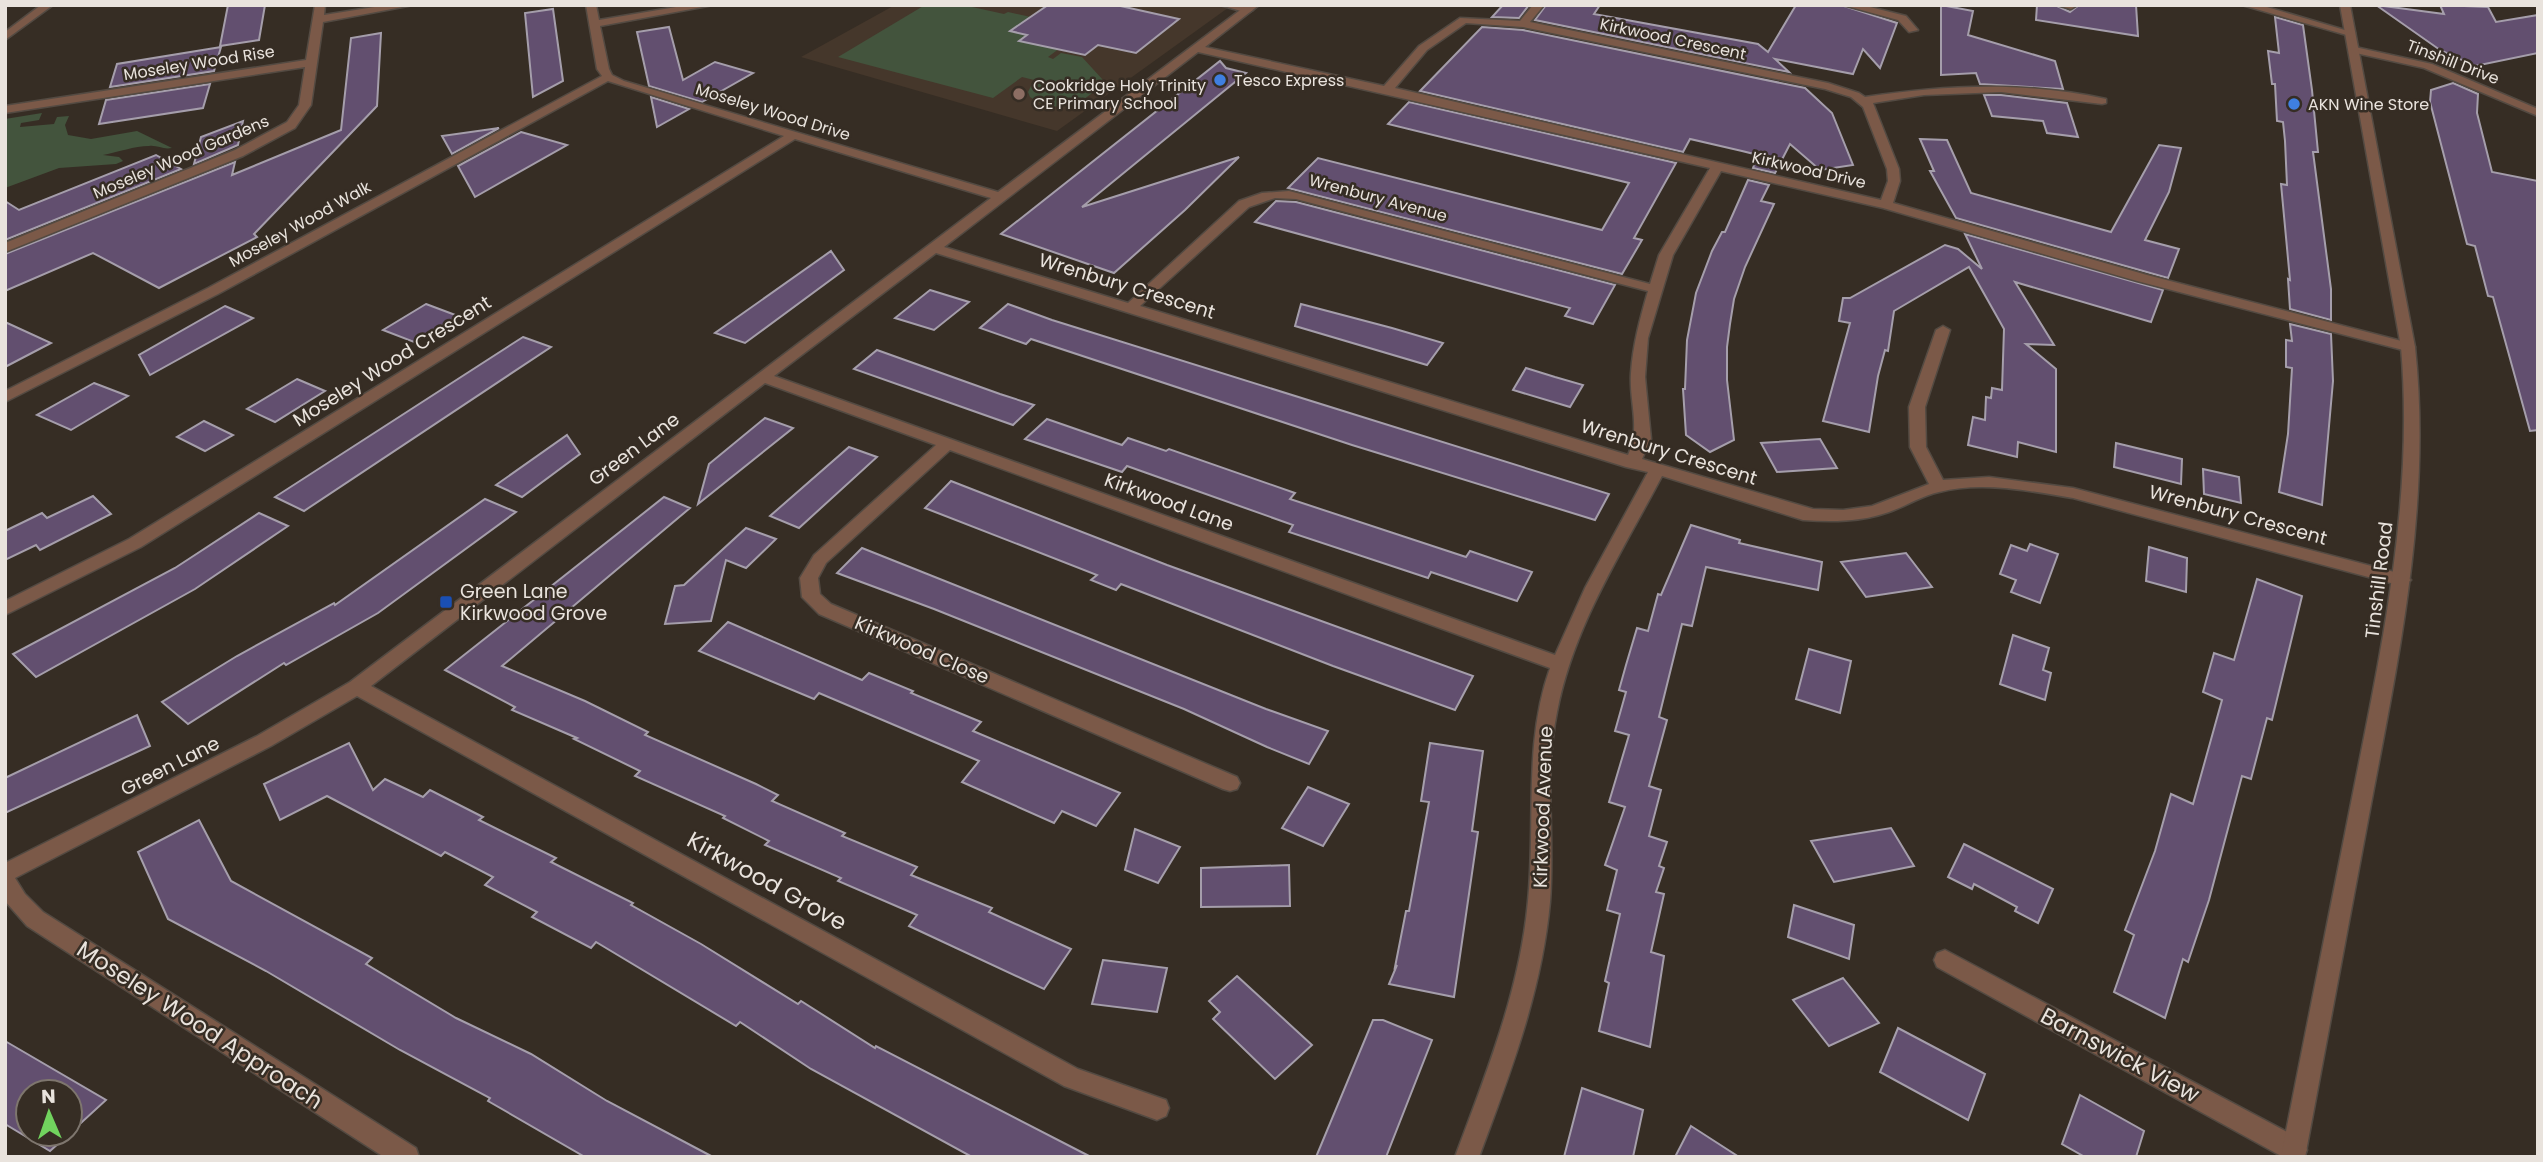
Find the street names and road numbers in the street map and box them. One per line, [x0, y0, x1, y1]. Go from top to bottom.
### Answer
street label: Kirkwood Crescent [1598, 12, 1748, 66]
street label: Tinshill Drive [2403, 34, 2503, 90]
street label: Moseley Wood Rise [122, 40, 276, 86]
street label: Moseley Wood Drive [693, 78, 853, 147]
street label: Moseley Wood Gardens [89, 109, 273, 205]
street label: Kirkwood Drive [1750, 146, 1868, 194]
street label: Wrenbury Avenue [1306, 168, 1450, 228]
street label: Moseley Wood Walk [225, 175, 376, 273]
street label: Wrenbury Crescent [1035, 246, 1219, 326]
street label: Moseley Wood Crescent [288, 289, 496, 433]
street label: Green Lane [583, 406, 685, 492]
street label: Wrenbury Crescent [1577, 412, 1761, 492]
street label: Kirkwood Lane [1101, 466, 1237, 538]
street label: Wrenbury Crescent [2146, 478, 2330, 552]
street label: Tinshill Road [2358, 520, 2400, 640]
street label: Kirkwood Close [850, 609, 994, 691]
street label: Kirkwood Avenue [1527, 726, 1559, 888]
street label: Green Lane [116, 730, 224, 802]
street label: Kirkwood Grove [681, 824, 853, 938]
street label: Moseley Wood Approach [71, 933, 329, 1117]
street label: Barnswick View [2035, 1000, 2205, 1110]

